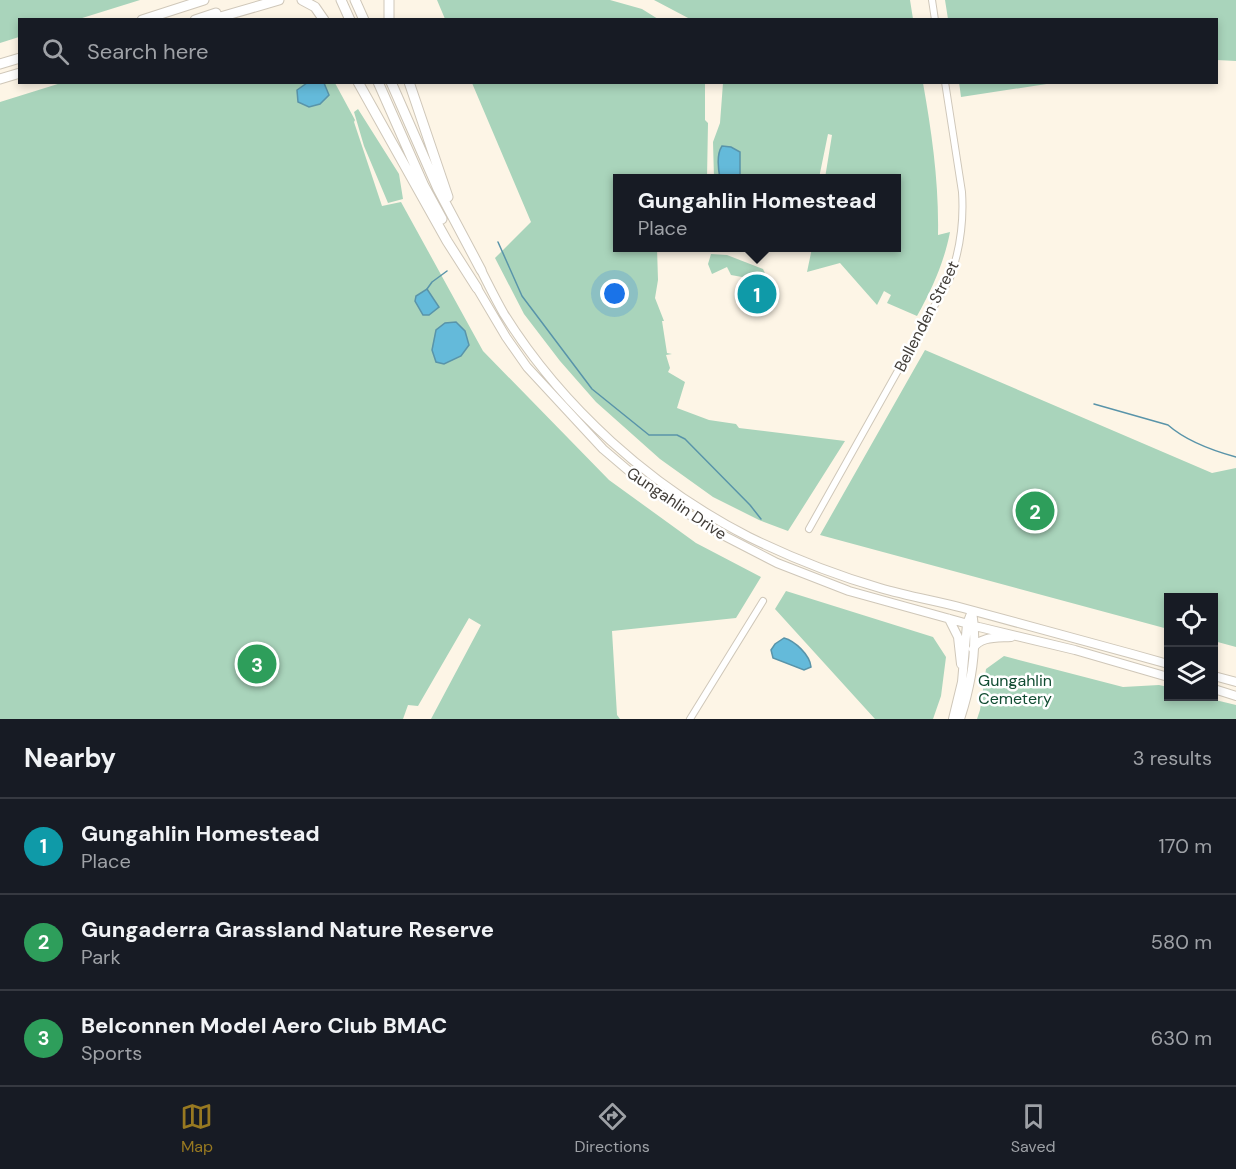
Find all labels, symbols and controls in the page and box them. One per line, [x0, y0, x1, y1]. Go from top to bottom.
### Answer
search box [18, 18, 1218, 84]
icon: search [39, 35, 72, 68]
text: Search here [87, 37, 208, 66]
popup [613, 174, 901, 252]
text: Gungahlin Homestead [638, 186, 876, 215]
text: Place [638, 215, 687, 241]
street label: Bellenden Street [889, 257, 964, 375]
pin: 1 [738, 272, 777, 316]
your location [600, 279, 629, 308]
street label: Gungahlin Drive [623, 462, 731, 545]
pin: 2 [1016, 488, 1054, 534]
map controls [1164, 593, 1218, 701]
button: locate [1164, 593, 1218, 647]
pin: 3 [238, 642, 276, 686]
button: layers [1164, 647, 1218, 701]
park label: Gungahlin Cemetery [978, 670, 1052, 709]
text: Nearby [24, 741, 116, 775]
text: 3 results [1133, 745, 1212, 771]
text: Gungahlin Homestead [81, 819, 320, 848]
text: 1 [40, 833, 47, 859]
text: 170 m [1159, 833, 1212, 859]
text: Place [81, 848, 131, 874]
text: Gungaderra Grassland Nature Reserve [81, 915, 494, 944]
text: 2 [38, 929, 49, 955]
text: 580 m [1151, 929, 1212, 955]
text: Park [81, 944, 121, 970]
text: Belconnen Model Aero Club BMAC [81, 1011, 447, 1040]
text: 3 [37, 1025, 50, 1051]
text: 630 m [1151, 1025, 1212, 1051]
text: Sports [81, 1040, 142, 1066]
tab: Map [180, 1100, 213, 1157]
tab: Directions [574, 1100, 650, 1157]
tab: Saved [1011, 1100, 1056, 1157]

